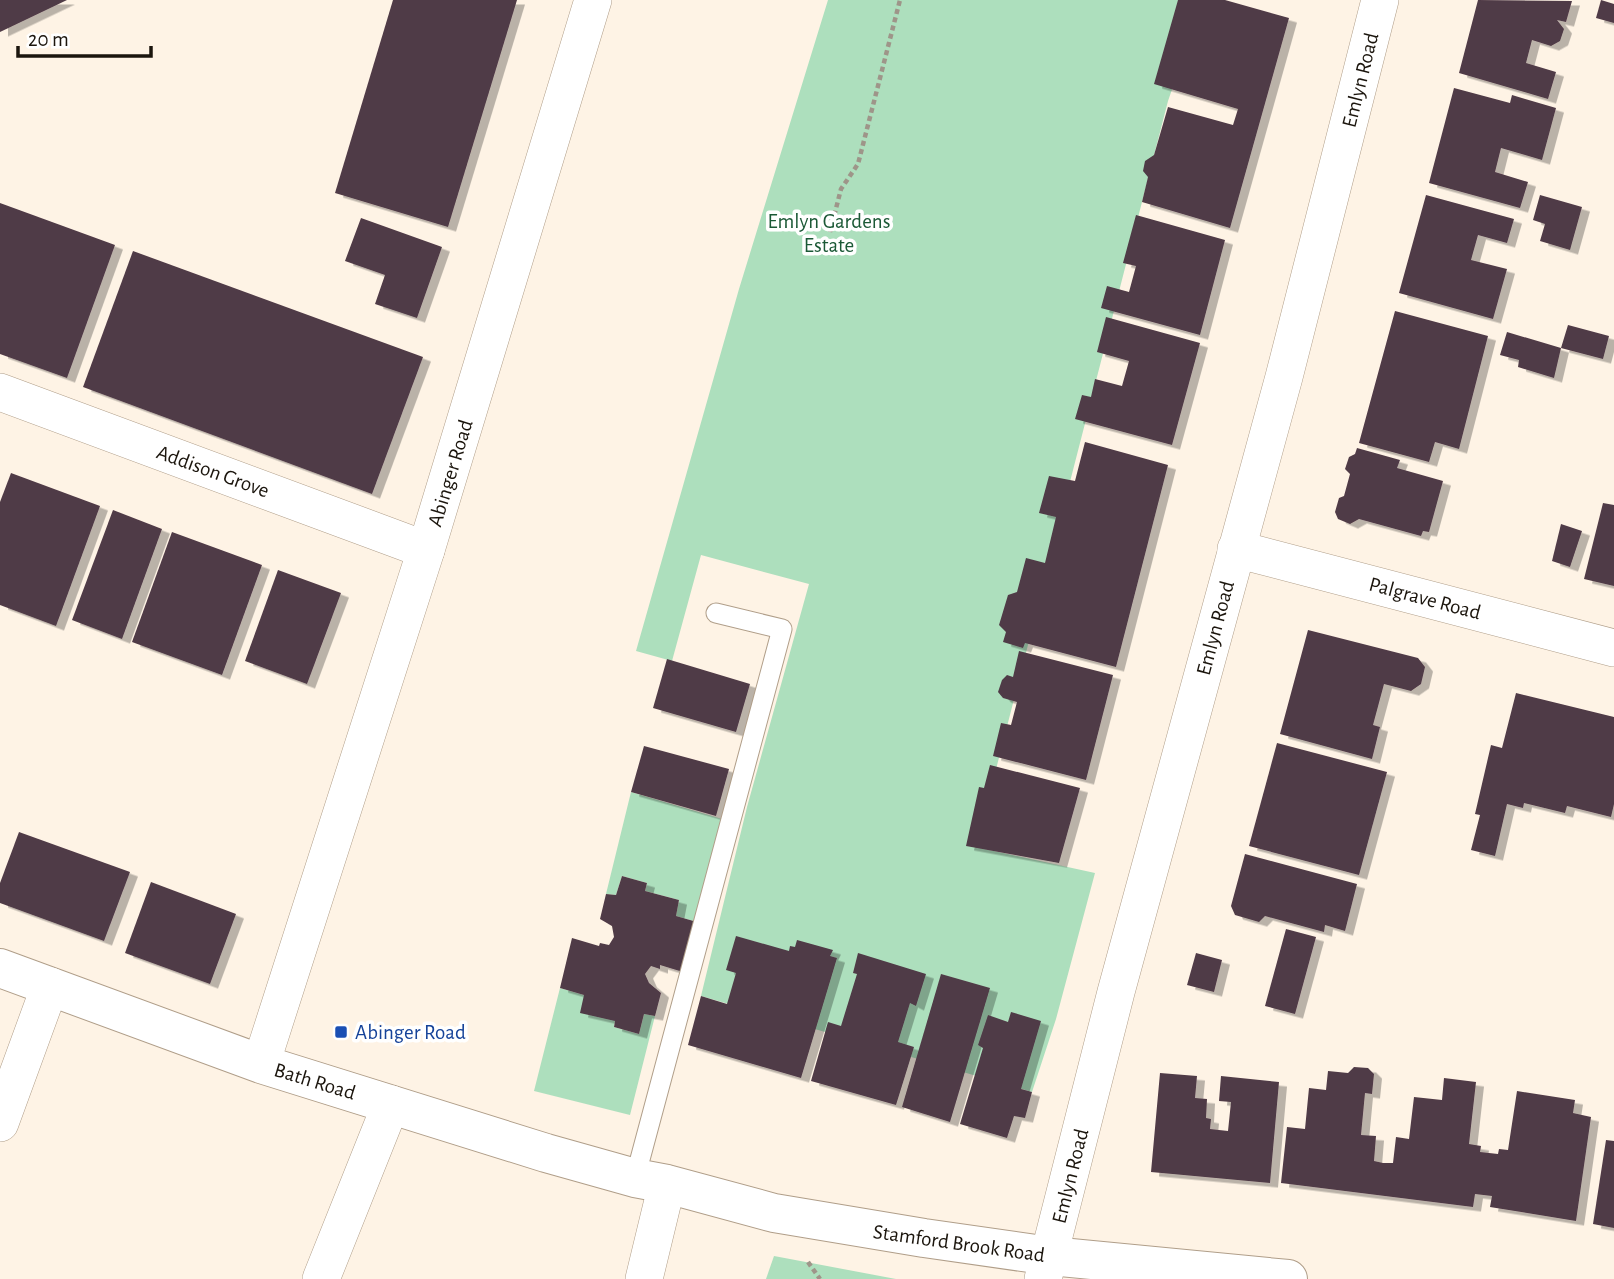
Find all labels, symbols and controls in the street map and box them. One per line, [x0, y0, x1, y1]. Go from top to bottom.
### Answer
scale bar [18, 14, 150, 58]
text: 20 m [28, 29, 69, 50]
street label: Emlyn Road [1339, 30, 1382, 130]
park label: Emlyn Gardens Estate [768, 211, 890, 256]
street label: Abinger Road [424, 417, 477, 529]
street label: Addison Grove [154, 441, 272, 502]
street label: Palgrave Road [1367, 573, 1483, 624]
street label: Emlyn Road [1193, 578, 1238, 678]
place label: Abinger Road [355, 1022, 466, 1043]
marker: Abinger Road [333, 1024, 349, 1040]
street label: Bath Road [272, 1059, 358, 1104]
street label: Emlyn Road [1049, 1126, 1092, 1226]
street label: Stamford Brook Road [872, 1221, 1046, 1266]

